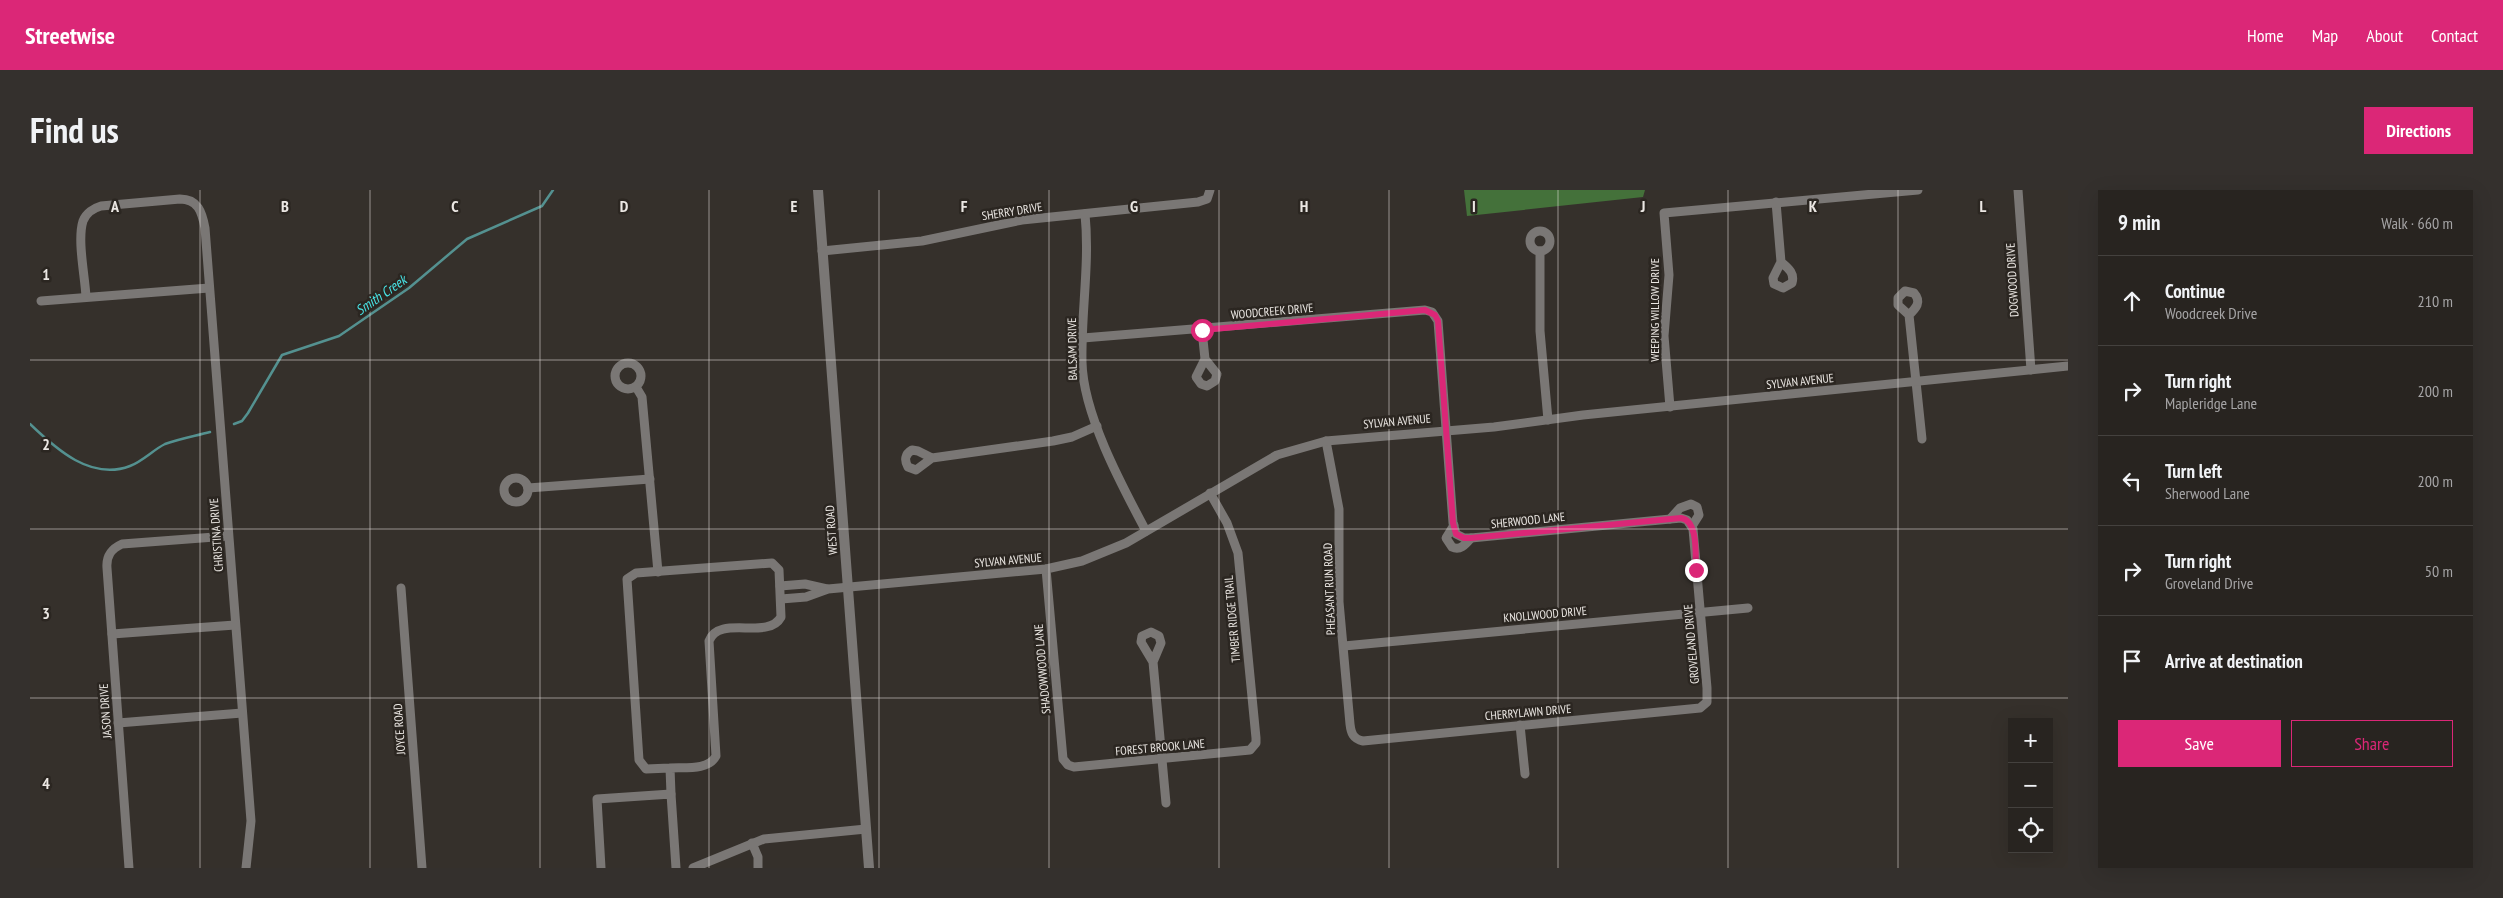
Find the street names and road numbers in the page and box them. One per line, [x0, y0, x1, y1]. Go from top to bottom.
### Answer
street label: SHERRY DRIVE [981, 199, 1043, 223]
street label: DOGWOOD DRIVE [2003, 243, 2021, 317]
street label: WEEPING WILLOW DRIVE [1647, 258, 1662, 362]
street label: WOODCREEK DRIVE [1230, 300, 1314, 322]
street label: BALSAM DRIVE [1064, 317, 1080, 381]
street label: SYLVAN AVENUE [1766, 370, 1834, 392]
street label: SYLVAN AVENUE [1363, 411, 1431, 431]
street label: CHRISTINA DRIVE [206, 498, 226, 572]
street label: WEST ROAD [822, 505, 840, 555]
street label: SHERWOOD LANE [1490, 509, 1566, 531]
street label: PHEASANT RUN ROAD [1320, 543, 1338, 635]
street label: SYLVAN AVENUE [974, 550, 1042, 570]
street label: TIMBER RIDGE TRAIL [1221, 575, 1243, 663]
street label: KNOLLWOOD DRIVE [1503, 603, 1587, 625]
street label: GROVELAND DRIVE [1680, 604, 1702, 684]
street label: SHADOWWOOD LANE [1031, 623, 1053, 715]
street label: JASON DRIVE [96, 683, 114, 740]
street label: CHERRYLAWN DRIVE [1484, 701, 1572, 723]
street label: JOYCE ROAD [390, 703, 408, 756]
street label: FOREST BROOK LANE [1115, 736, 1205, 758]

